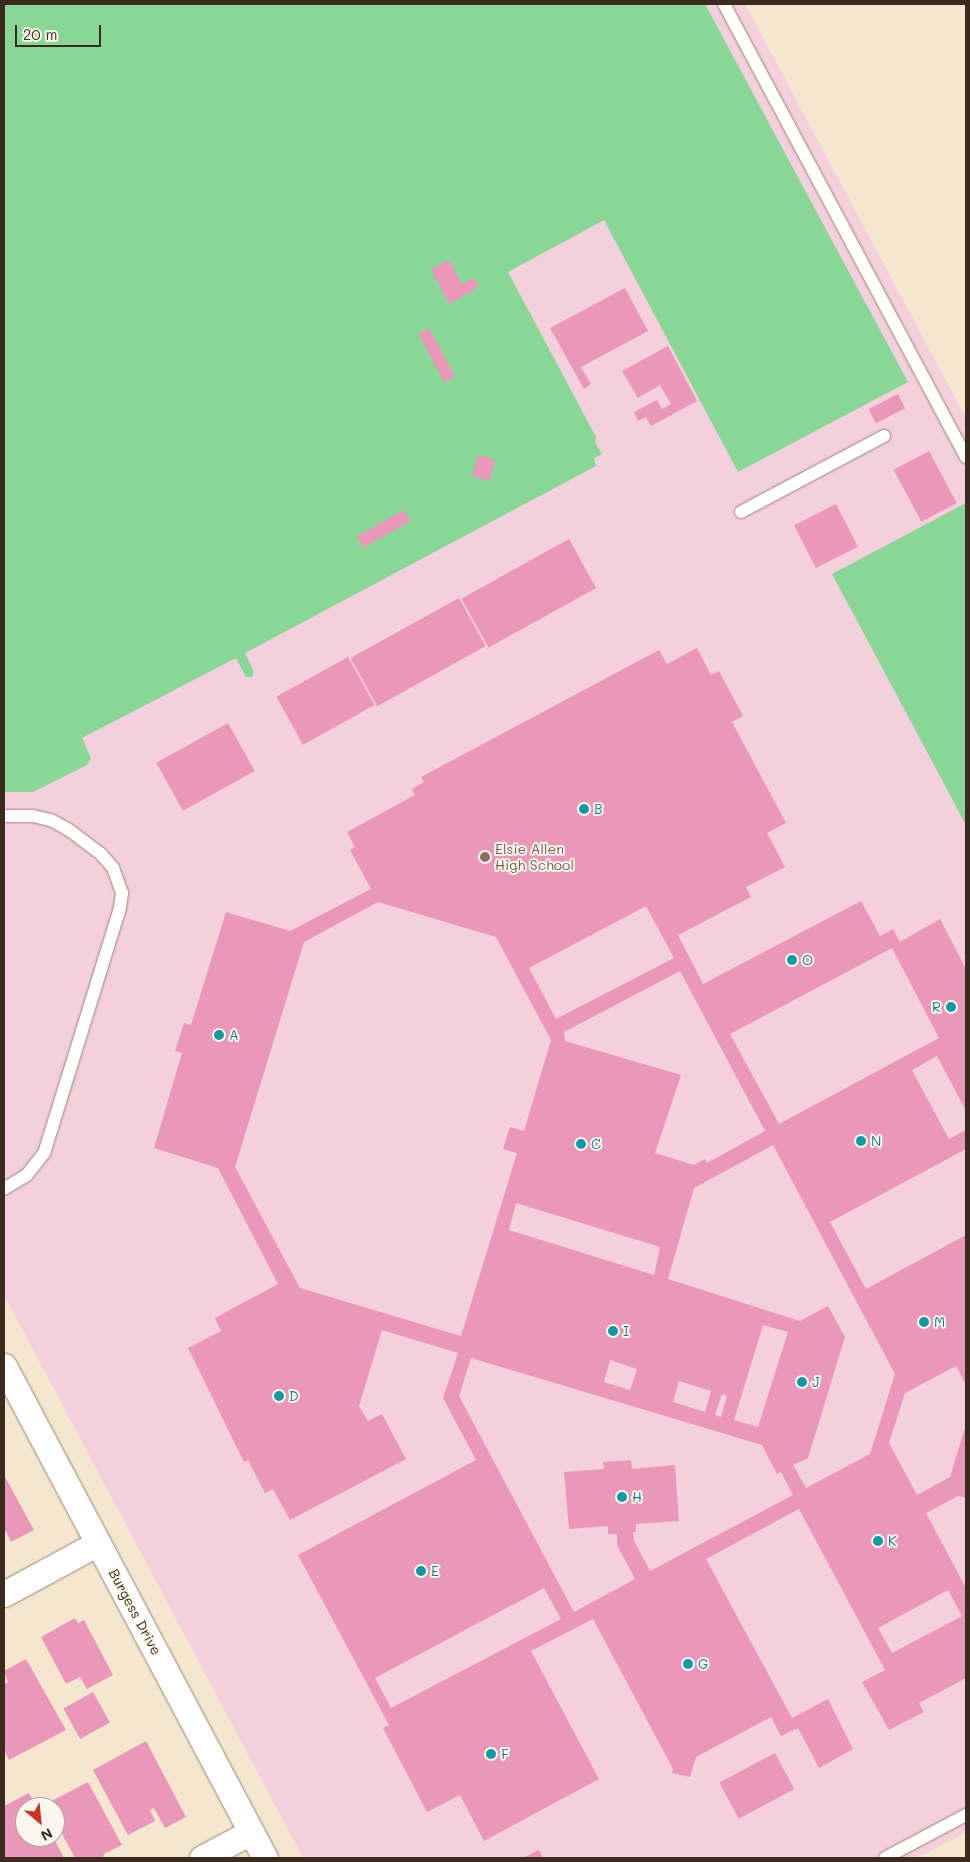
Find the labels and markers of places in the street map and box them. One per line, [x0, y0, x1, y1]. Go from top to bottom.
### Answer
place label: B [594, 801, 603, 817]
marker: B [578, 803, 590, 815]
place label: Elsie Allen High School [495, 841, 574, 874]
marker: Elsie Allen High School [479, 851, 491, 863]
place label: O [802, 952, 813, 968]
marker: O [786, 954, 798, 966]
place label: R [932, 999, 941, 1015]
marker: R [945, 1001, 957, 1013]
place label: A [229, 1027, 239, 1043]
marker: A [213, 1029, 225, 1041]
place label: N [871, 1133, 881, 1149]
marker: N [855, 1135, 867, 1147]
place label: C [591, 1136, 601, 1152]
marker: C [575, 1138, 587, 1150]
place label: M [934, 1314, 945, 1330]
marker: M [918, 1316, 930, 1328]
place label: I [623, 1323, 629, 1339]
marker: I [607, 1325, 619, 1337]
place label: J [812, 1374, 820, 1390]
marker: J [796, 1376, 808, 1388]
place label: D [289, 1388, 299, 1404]
marker: D [273, 1390, 285, 1402]
place label: H [632, 1489, 642, 1505]
marker: H [616, 1491, 628, 1503]
place label: K [888, 1533, 896, 1549]
marker: K [872, 1535, 884, 1547]
place label: E [431, 1563, 439, 1579]
marker: E [415, 1565, 427, 1577]
place label: G [698, 1656, 708, 1672]
marker: G [682, 1658, 694, 1670]
place label: F [501, 1746, 509, 1762]
marker: F [485, 1748, 497, 1760]

